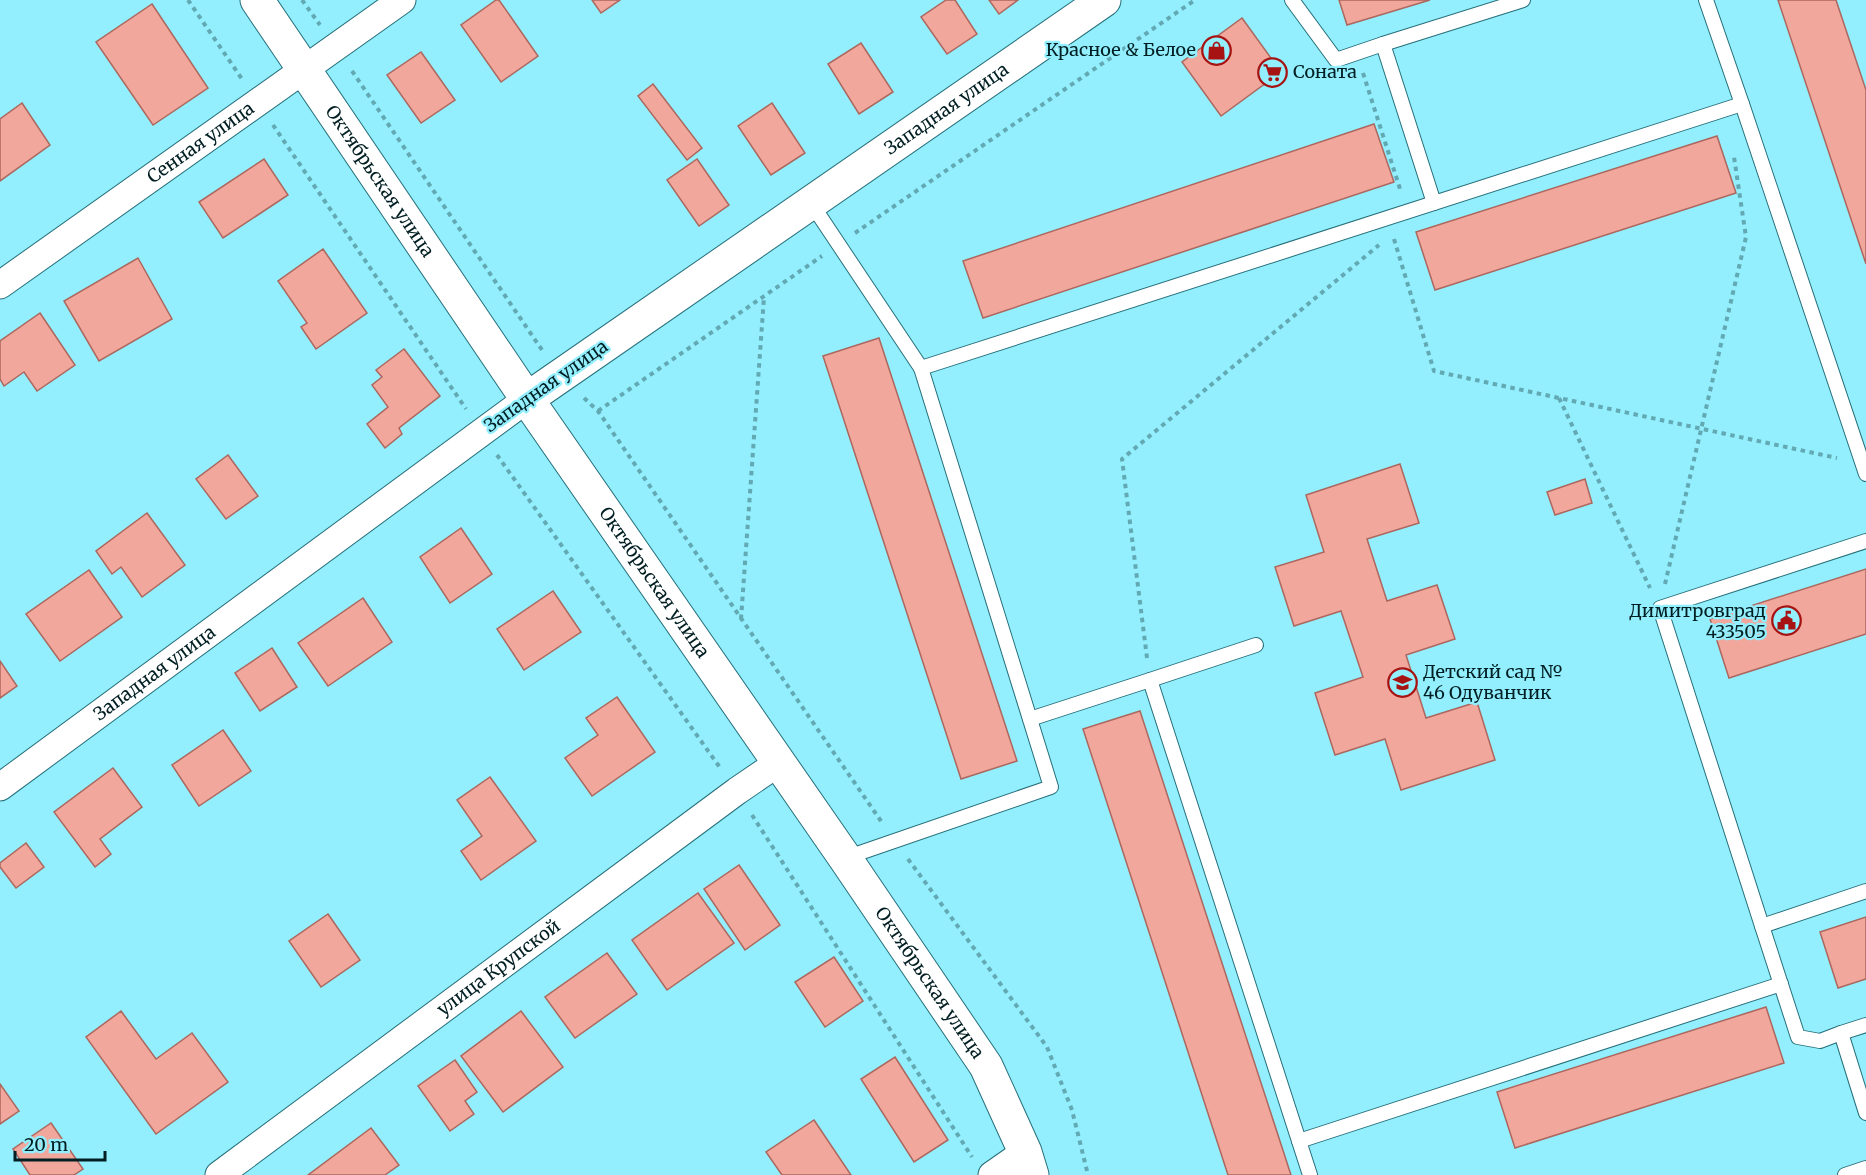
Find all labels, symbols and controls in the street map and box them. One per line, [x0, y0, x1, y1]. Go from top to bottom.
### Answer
shop icon: Красное & Белое [1201, 34, 1233, 66]
place label: Красное & Белое [1046, 38, 1196, 61]
supermarket icon: Соната [1256, 56, 1288, 88]
street label: Западная улица [880, 57, 1013, 159]
place label: Соната [1293, 60, 1357, 83]
street label: Сенная улица [142, 96, 259, 188]
street label: Октябрьская улица [321, 101, 440, 262]
street label: Западная улица [479, 334, 612, 437]
street label: Октябрьская улица [594, 502, 715, 662]
place label: Димитровград 433505 [1629, 599, 1766, 643]
public building icon: Димитровград 433505 [1771, 605, 1803, 637]
street label: Западная улица [89, 620, 220, 725]
place label: Детский сад № 46 Одуванчик [1423, 660, 1564, 704]
school or university icon: Детский сад № 46 Одуванчик [1386, 666, 1418, 698]
street label: Октябрьская улица [870, 902, 990, 1063]
street label: улица Крупской [432, 914, 564, 1021]
scale bar [15, 1124, 105, 1162]
text: 20 m [24, 1133, 68, 1156]

